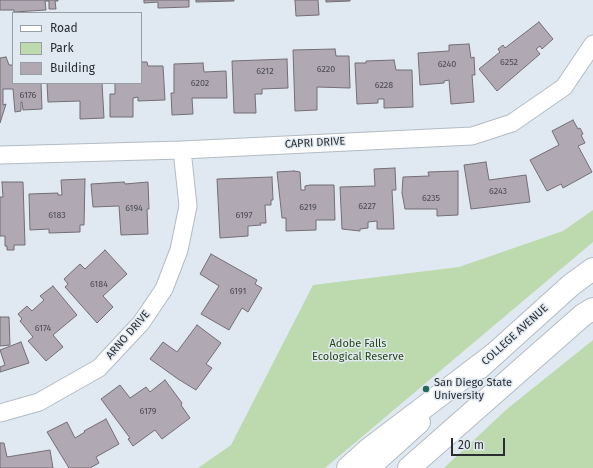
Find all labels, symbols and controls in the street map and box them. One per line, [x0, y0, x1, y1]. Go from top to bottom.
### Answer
legend [12, 12, 142, 84]
text: Road [50, 21, 78, 35]
text: Park [50, 41, 74, 55]
house number: 6252 [500, 57, 518, 67]
house number: 6240 [438, 59, 456, 69]
text: Building [50, 61, 95, 75]
house number: 6220 [317, 64, 335, 74]
house number: 6212 [256, 66, 274, 76]
house number: 6202 [191, 78, 209, 88]
house number: 6228 [375, 80, 393, 90]
house number: 6176 [20, 90, 36, 100]
street label: CAPRI DRIVE [284, 135, 346, 151]
house number: 6243 [489, 186, 507, 196]
house number: 6235 [422, 193, 440, 203]
house number: 6227 [358, 201, 376, 211]
house number: 6219 [299, 202, 317, 212]
house number: 6194 [125, 203, 143, 213]
house number: 6183 [48, 210, 66, 220]
house number: 6197 [236, 210, 252, 220]
house number: 6184 [90, 279, 108, 289]
house number: 6191 [230, 286, 246, 296]
street label: COLLEGE AVENUE [479, 302, 551, 368]
street label: ARNO DRIVE [103, 308, 153, 362]
house number: 6174 [35, 323, 51, 333]
park label: Adobe Falls Ecological Reserve [312, 337, 404, 363]
place label: San Diego State University [434, 376, 512, 402]
marker: San Diego State University [421, 384, 431, 394]
house number: 6179 [140, 406, 156, 416]
scale bar [453, 430, 507, 456]
text: 20 m [458, 438, 484, 452]

